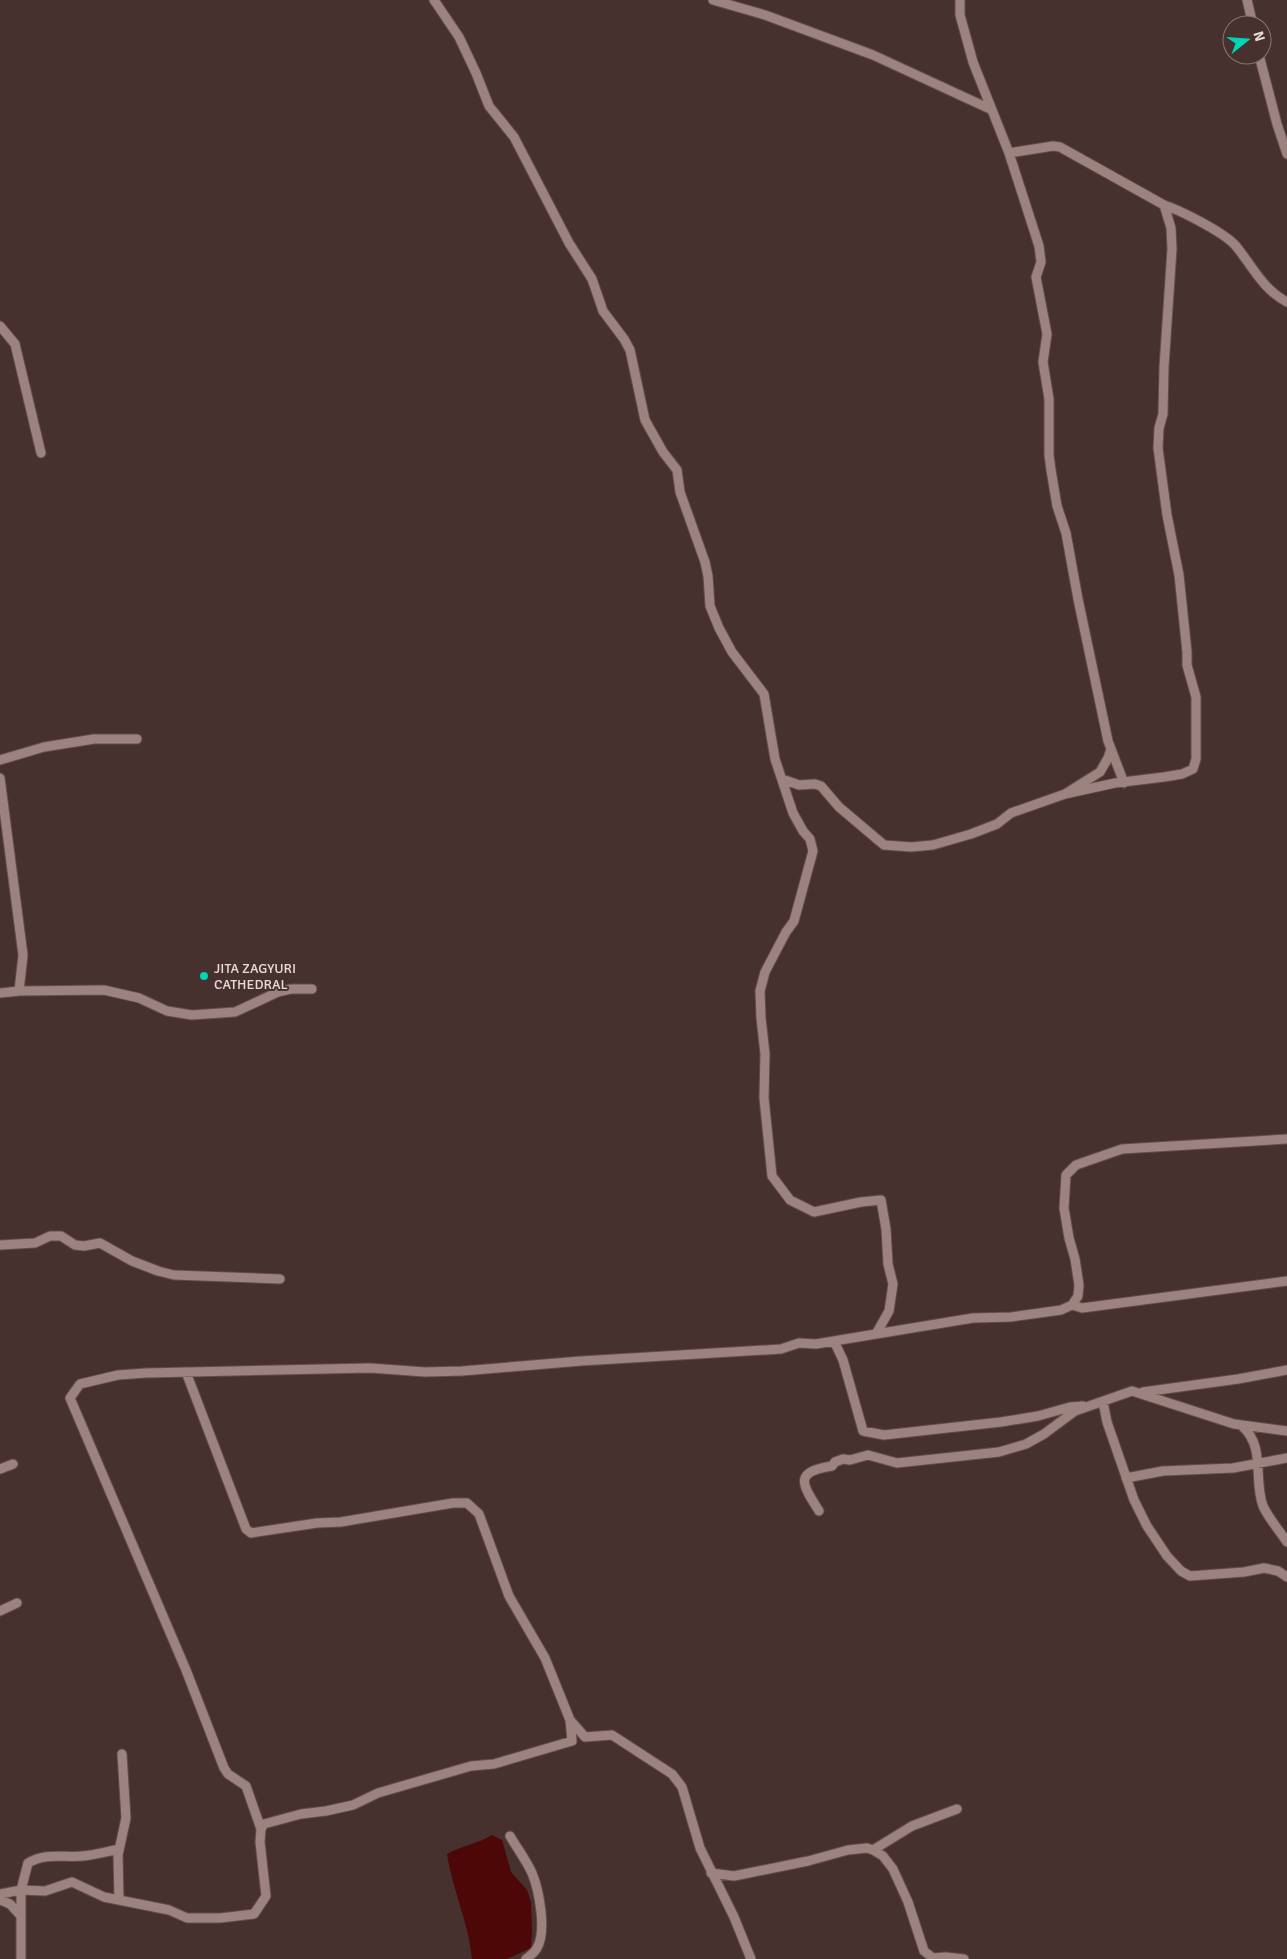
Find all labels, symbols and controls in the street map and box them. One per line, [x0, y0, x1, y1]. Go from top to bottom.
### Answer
north arrow [1222, 15, 1272, 65]
text: N [1249, 29, 1269, 43]
place label: JITA ZAGYURI CATHEDRAL [214, 960, 296, 993]
marker: JITA ZAGYURI CATHEDRAL [198, 970, 210, 982]

